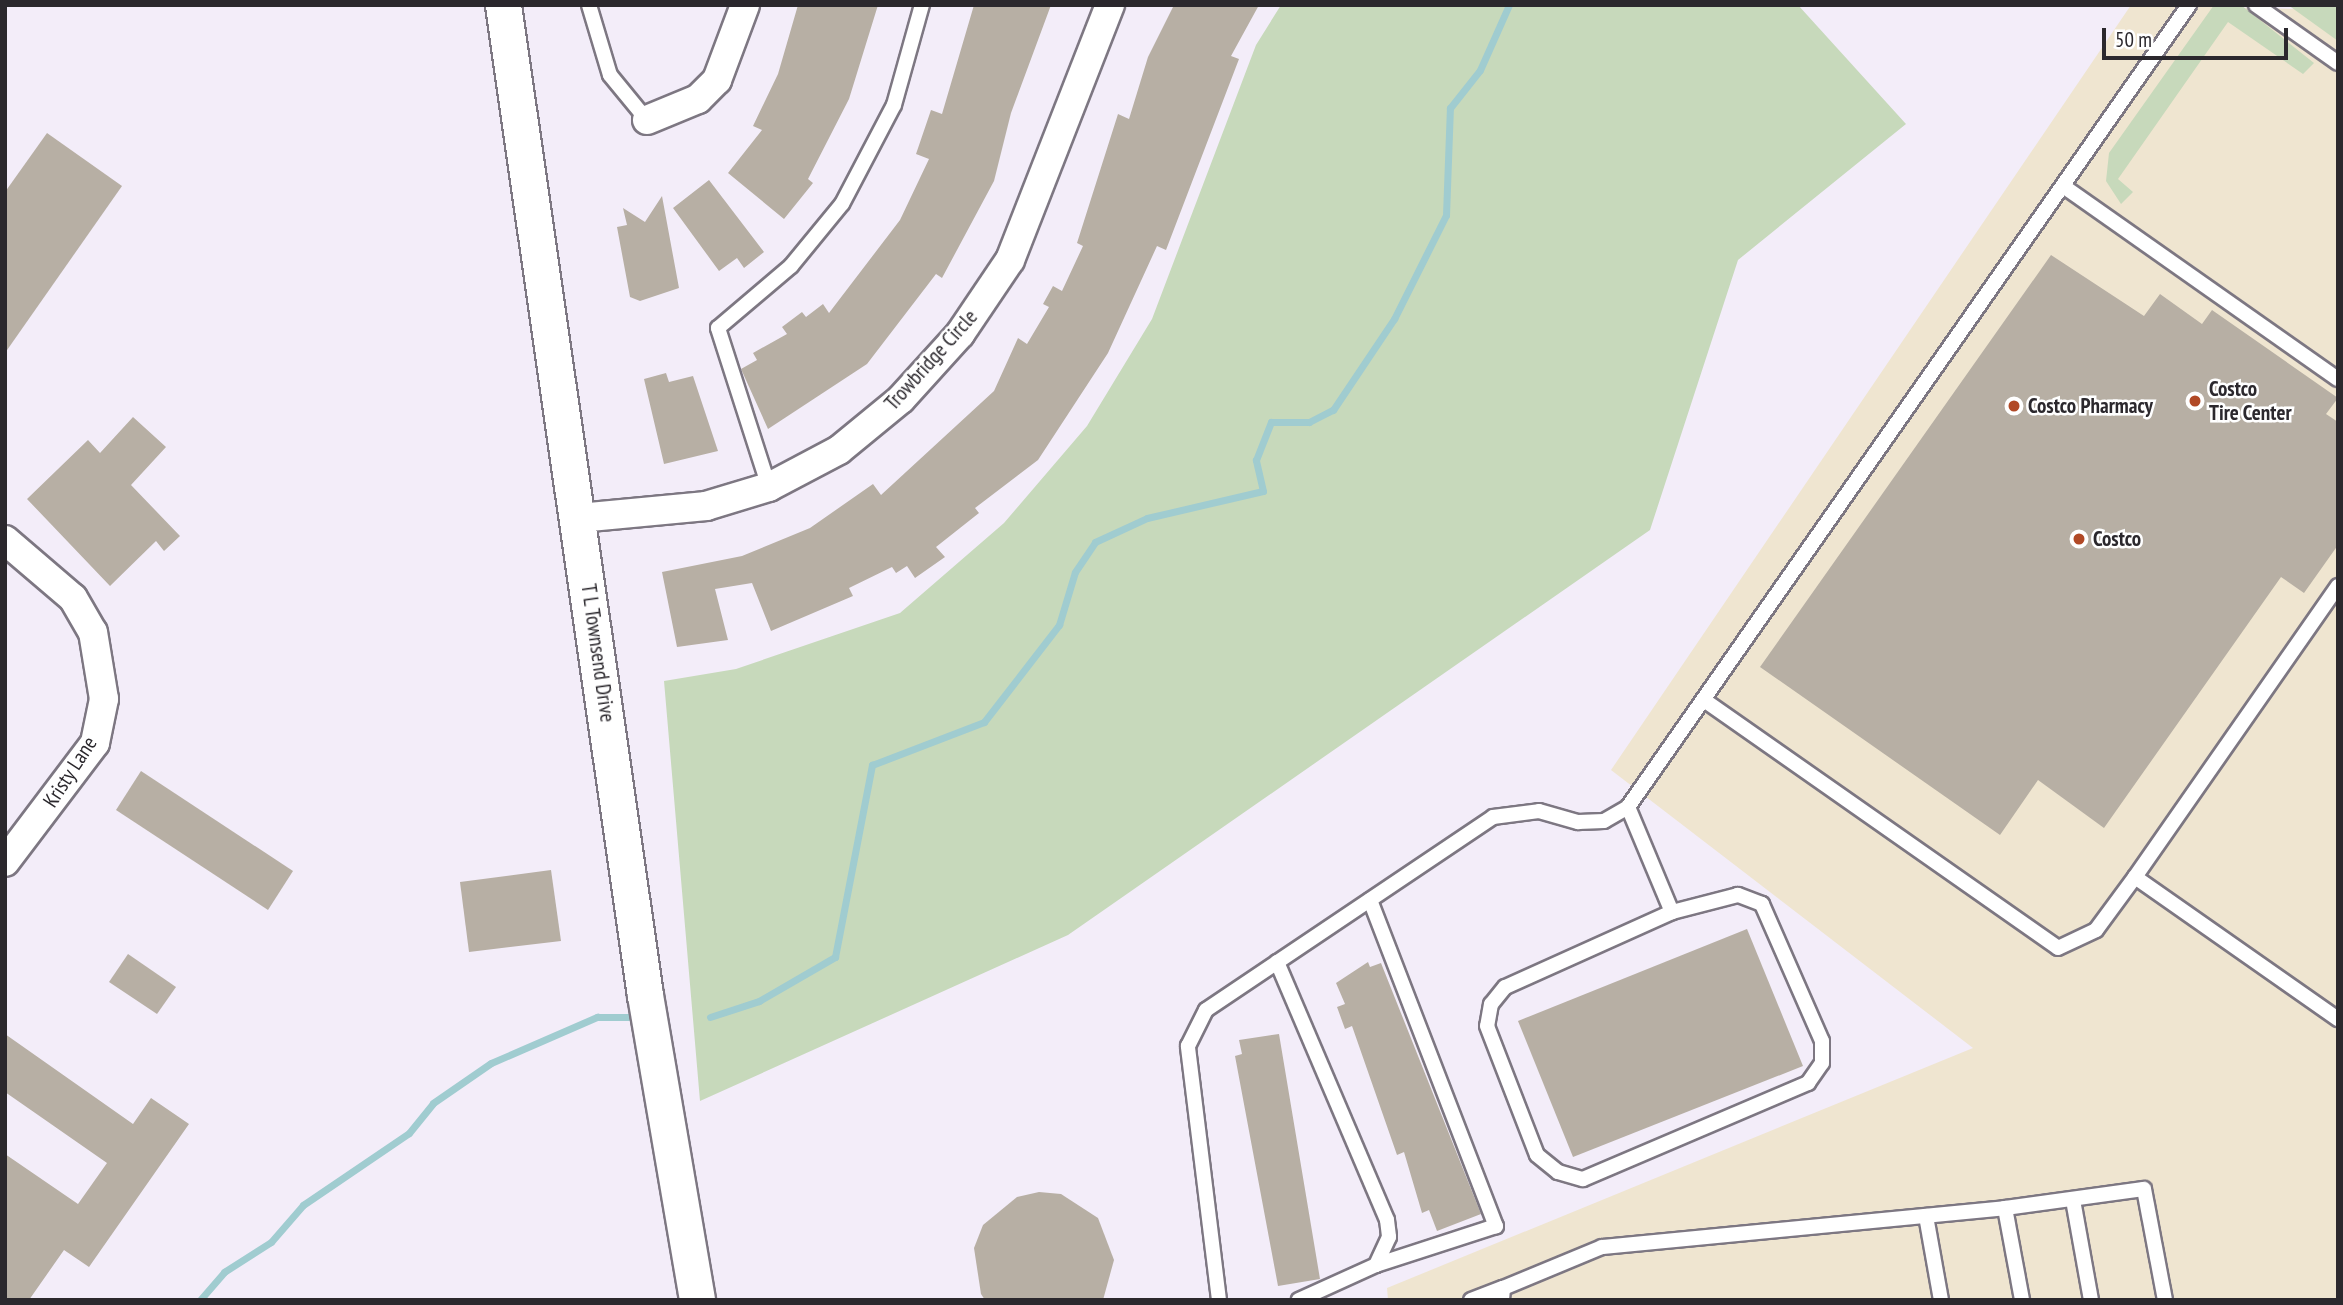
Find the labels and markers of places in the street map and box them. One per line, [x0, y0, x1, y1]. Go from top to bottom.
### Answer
place label: Costco Tire Center [2209, 376, 2292, 426]
place label: Costco Pharmacy [2028, 393, 2153, 419]
marker: Costco Tire Center [2187, 393, 2203, 409]
marker: Costco Pharmacy [2006, 398, 2022, 414]
place label: Costco [2093, 526, 2141, 552]
marker: Costco [2071, 531, 2087, 547]

